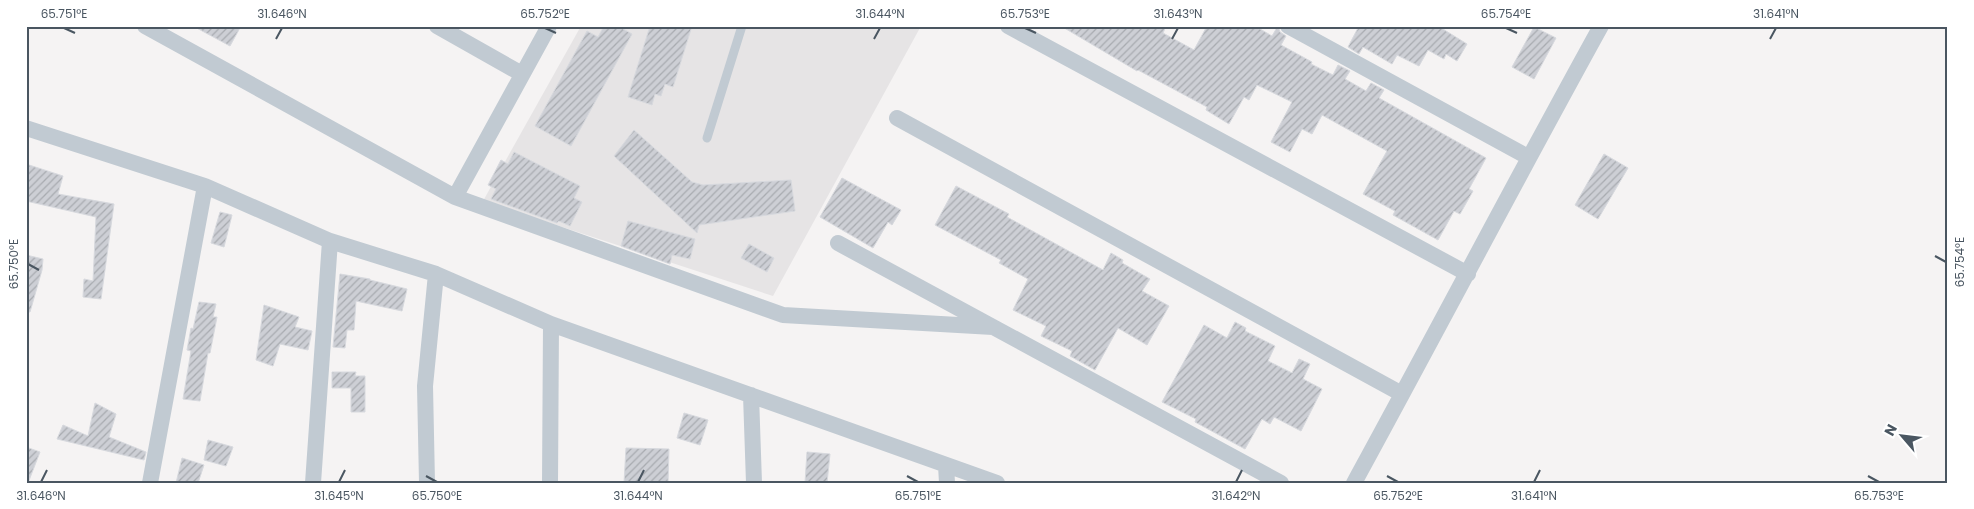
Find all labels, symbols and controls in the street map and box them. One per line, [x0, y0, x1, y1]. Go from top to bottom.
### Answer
text: 65.751°E [41, 5, 87, 22]
text: 31.646°N [257, 5, 307, 22]
text: 65.752°E [520, 5, 570, 22]
text: 31.644°N [855, 5, 905, 22]
text: 65.753°E [1000, 5, 1050, 22]
text: 31.643°N [1153, 5, 1203, 22]
text: 65.754°E [1481, 5, 1531, 22]
text: 31.641°N [1753, 5, 1799, 22]
text: 65.754°E [1951, 237, 1968, 287]
text: 65.750°E [5, 239, 22, 289]
north arrow [1876, 412, 1926, 462]
text: N [1879, 421, 1902, 439]
text: 31.646°N [16, 487, 66, 504]
text: 31.645°N [314, 487, 364, 504]
text: 65.750°E [412, 487, 462, 504]
text: 31.644°N [613, 487, 663, 504]
text: 65.751°E [895, 487, 941, 504]
text: 31.642°N [1212, 487, 1260, 504]
text: 65.752°E [1373, 487, 1423, 504]
text: 31.641°N [1511, 487, 1557, 504]
text: 65.753°E [1854, 487, 1904, 504]

